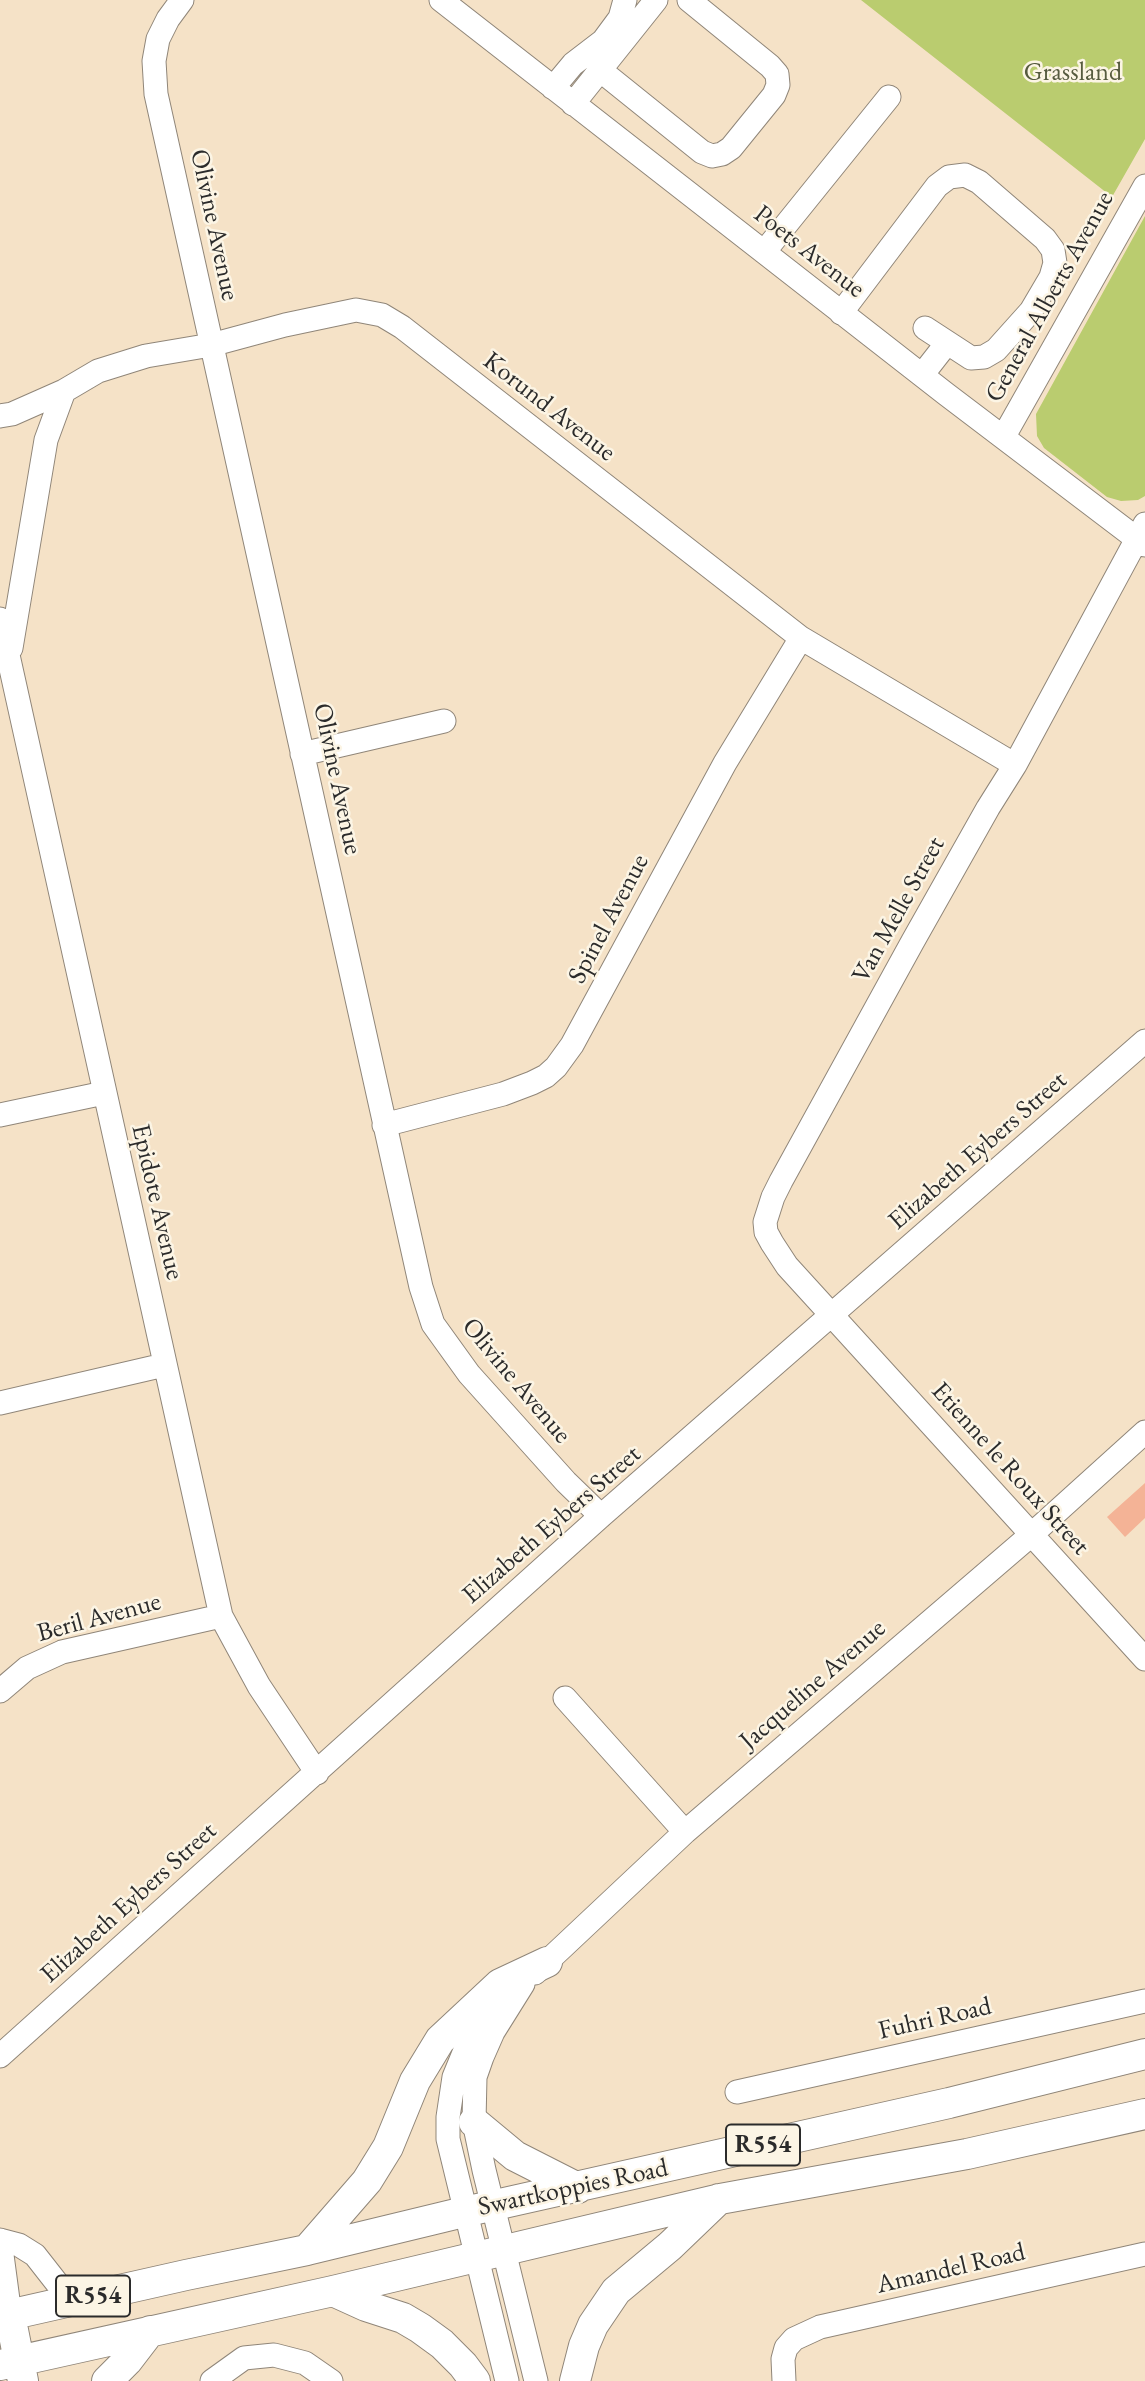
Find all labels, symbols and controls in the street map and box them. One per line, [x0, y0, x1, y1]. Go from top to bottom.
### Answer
park label: Grassland [1024, 57, 1122, 89]
street label: Olivine Avenue [183, 146, 245, 304]
street label: General Alberts Avenue [979, 186, 1121, 408]
street label: Poets Avenue [747, 199, 871, 305]
street label: Korund Avenue [476, 346, 622, 468]
street label: Olivine Avenue [306, 700, 368, 858]
street label: Van Melle Street [846, 832, 952, 988]
street label: Spinel Avenue [562, 849, 656, 989]
street label: Elizabeth Eybers Street [883, 1065, 1073, 1237]
street label: Epidote Avenue [124, 1121, 190, 1283]
street label: Olivine Avenue [455, 1312, 577, 1450]
street label: Etienne le Roux Street [924, 1376, 1096, 1562]
street label: Elizabeth Eybers Street [457, 1439, 647, 1611]
street label: Beril Avenue [34, 1587, 164, 1649]
street label: Jacqueline Avenue [734, 1613, 892, 1757]
street label: Elizabeth Eybers Street [35, 1816, 223, 1990]
street label: Fuhri Road [875, 1991, 995, 2047]
road number: R554 [726, 2124, 800, 2166]
street label: Swartkoppies Road [475, 2153, 671, 2223]
street label: Amandel Road [874, 2237, 1028, 2301]
road number: R554 [56, 2276, 130, 2316]

